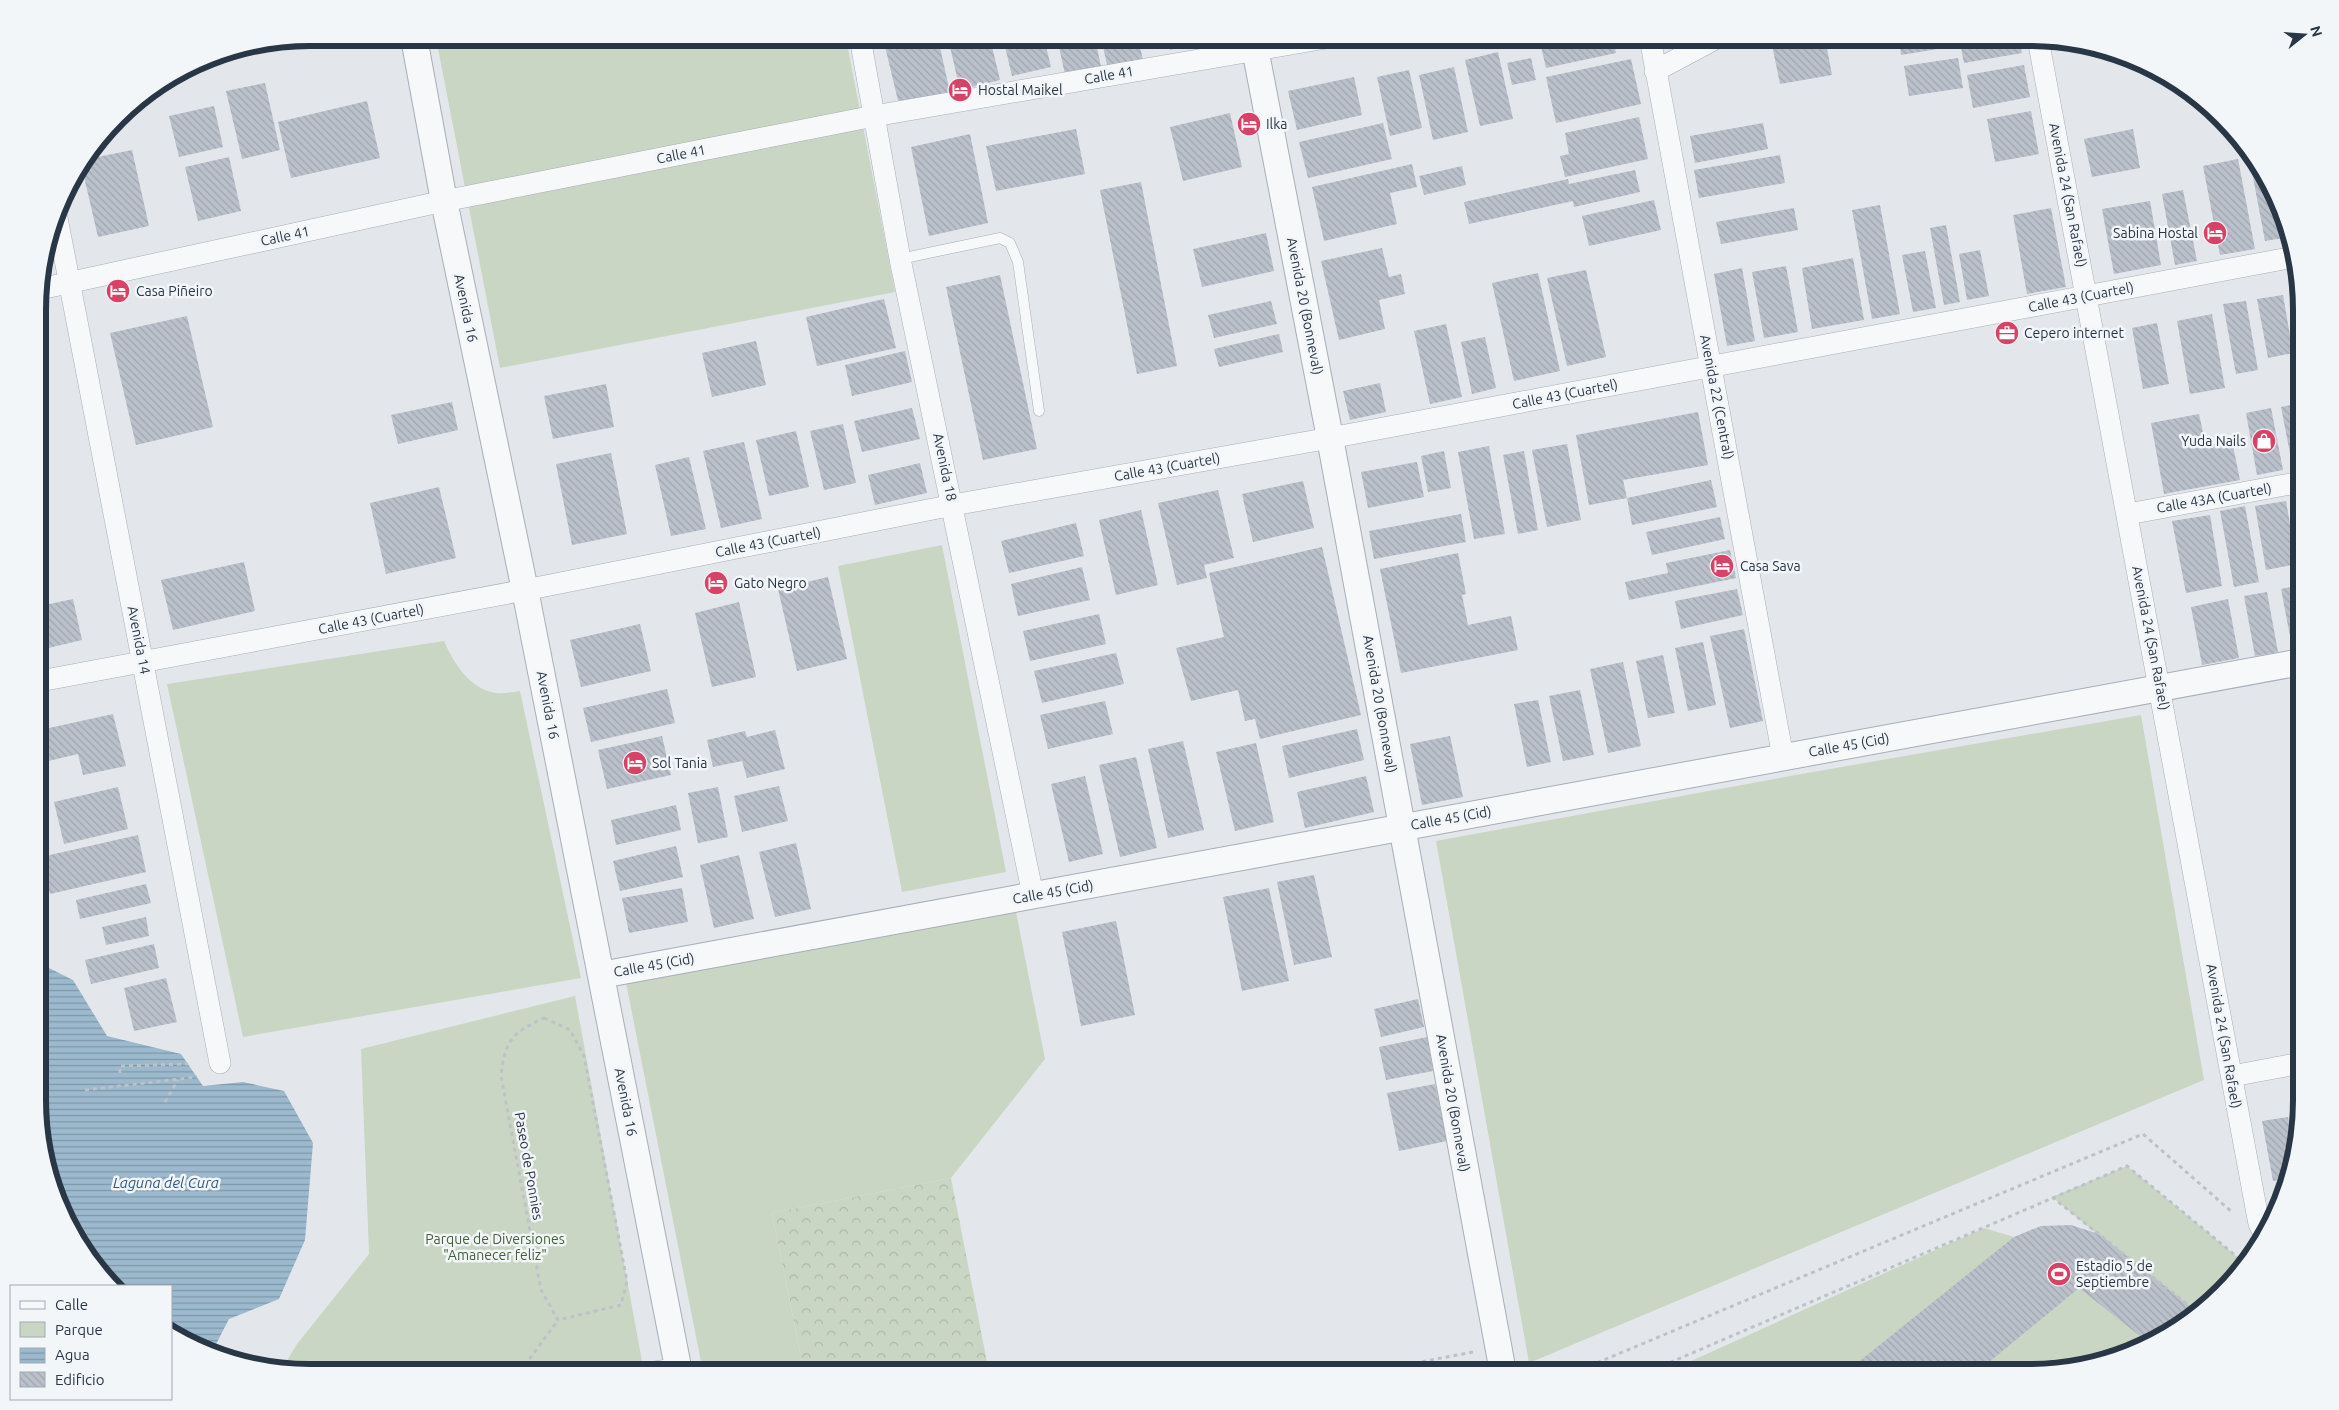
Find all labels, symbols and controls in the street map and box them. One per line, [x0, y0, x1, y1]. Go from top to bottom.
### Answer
north arrow [2279, 10, 2329, 60]
text: N [2307, 24, 2326, 39]
street label: Calle 41 [1083, 63, 1135, 87]
hotel icon: Hostal Maikel [947, 77, 973, 103]
place label: Hostal Maikel [978, 82, 1063, 98]
hotel icon: Ilka [1236, 111, 1262, 137]
place label: Ilka [1266, 116, 1288, 132]
street label: Avenida 24 (San Rafael) [2046, 121, 2090, 269]
street label: Calle 41 [655, 141, 707, 167]
hotel icon: Sabina Hostal [2202, 220, 2228, 246]
street label: Calle 41 [259, 223, 311, 249]
place label: Sabina Hostal [2113, 225, 2198, 241]
street label: Avenida 20 (Bonneval) [1284, 236, 1326, 376]
street label: Avenida 16 [451, 272, 481, 344]
hotel icon: Casa Piñeiro [105, 278, 131, 304]
street label: Calle 43 (Cuartel) [2027, 279, 2135, 315]
place label: Casa Piñeiro [136, 283, 213, 299]
office icon: Cepero internet [1994, 320, 2020, 346]
place label: Cepero internet [2024, 325, 2125, 341]
street label: Avenida 22 (Central) [1697, 333, 1737, 461]
street label: Calle 43 (Cuartel) [1511, 376, 1619, 412]
shop icon: Yuda Nails [2251, 428, 2277, 454]
street label: Avenida 18 [930, 431, 960, 503]
place label: Yuda Nails [2181, 433, 2246, 449]
street label: Calle 43 (Cuartel) [1113, 450, 1221, 484]
street label: Calle 43A (Cuartel) [2155, 480, 2273, 516]
street label: Calle 43 (Cuartel) [714, 524, 822, 560]
hotel icon: Casa Sava [1709, 553, 1735, 579]
place label: Casa Sava [1740, 558, 1801, 574]
street label: Avenida 24 (San Rafael) [2129, 564, 2173, 712]
hotel icon: Gato Negro [703, 570, 729, 596]
place label: Gato Negro [734, 575, 807, 591]
street label: Calle 43 (Cuartel) [317, 601, 425, 637]
street label: Avenida 14 [125, 604, 153, 676]
street label: Avenida 20 (Bonneval) [1360, 634, 1400, 774]
street label: Avenida 16 [534, 669, 562, 741]
street label: Calle 45 (Cid) [1807, 730, 1891, 760]
hotel icon: Sol Tania [622, 750, 648, 776]
place label: Sol Tania [652, 755, 707, 771]
street label: Calle 45 (Cid) [1409, 803, 1493, 833]
street label: Calle 45 (Cid) [1011, 877, 1095, 907]
street label: Calle 45 (Cid) [612, 950, 696, 980]
street label: Avenida 24 (San Rafael) [2203, 962, 2245, 1110]
street label: Avenida 20 (Bonneval) [1433, 1033, 1473, 1173]
street label: Avenida 16 [612, 1066, 640, 1138]
street label: Paseo de Ponnies [512, 1111, 546, 1221]
water label: Laguna del Cura [113, 1174, 219, 1191]
park label: Parque de Diversiones "Amanecer feliz" [425, 1231, 565, 1263]
place label: Estadio 5 de Septiembre [2076, 1258, 2153, 1290]
sports icon: Estadio 5 de Septiembre [2046, 1261, 2072, 1287]
legend [10, 1285, 172, 1400]
text: Calle [55, 1296, 88, 1313]
text: Parque [55, 1321, 103, 1338]
text: Agua [55, 1346, 90, 1363]
text: Edificio [55, 1371, 104, 1388]

